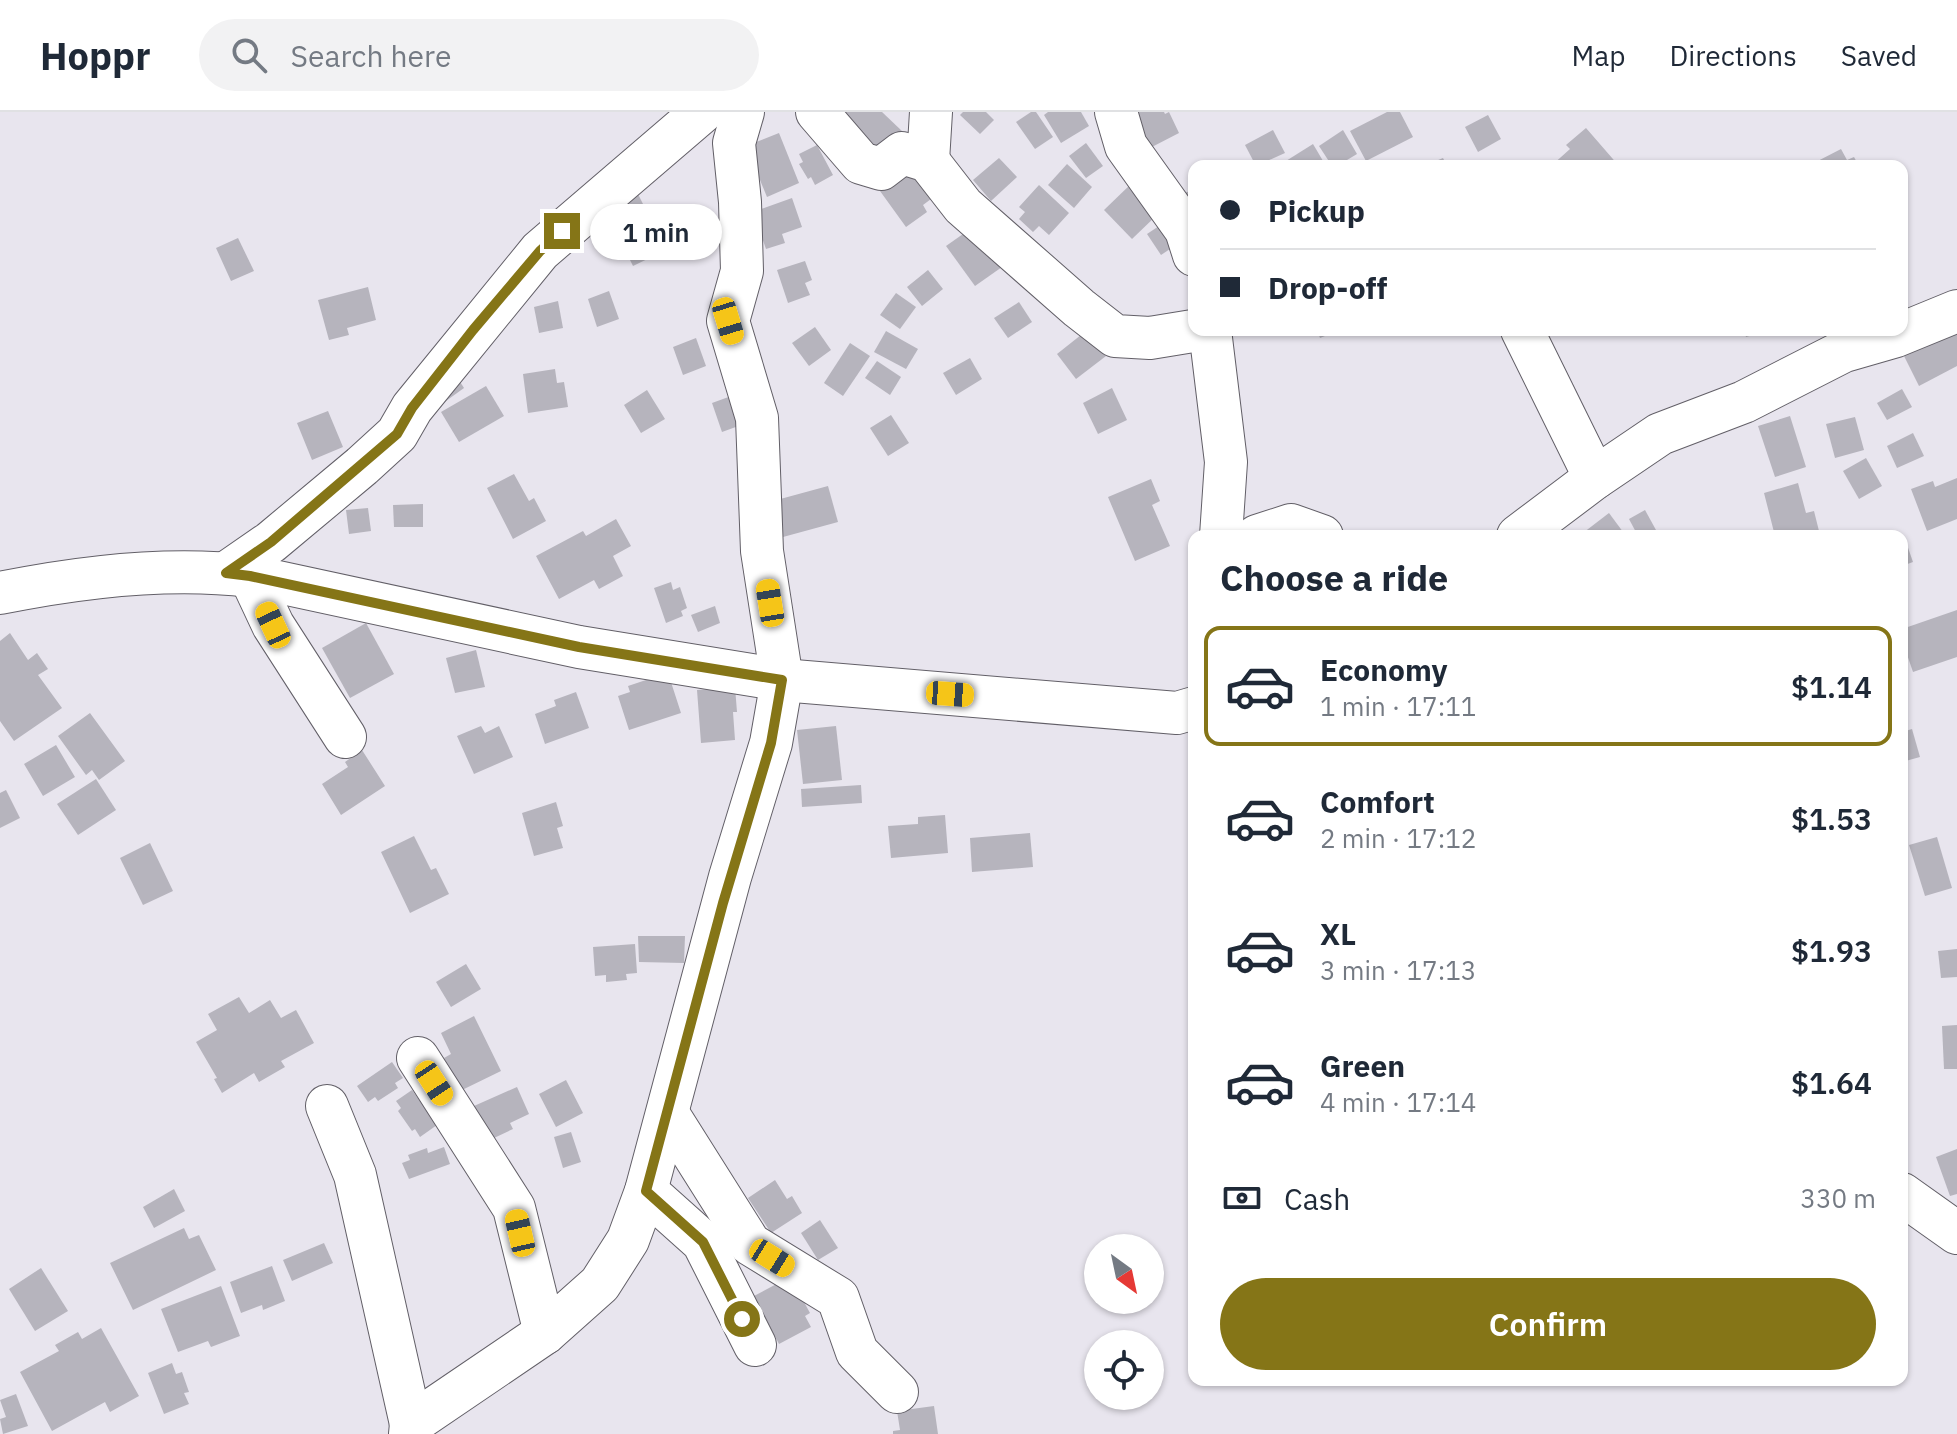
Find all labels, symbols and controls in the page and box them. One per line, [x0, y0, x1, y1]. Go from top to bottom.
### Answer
search box [199, 19, 759, 91]
text: Hoppr [40, 31, 151, 80]
icon: search [227, 33, 271, 77]
text: Search here [291, 36, 451, 75]
text: Map [1571, 37, 1625, 74]
text: Directions [1669, 37, 1797, 74]
text: Saved [1841, 37, 1917, 74]
text: Pickup [1268, 191, 1365, 230]
callout: 1 min [590, 203, 722, 259]
route end [544, 213, 580, 249]
text: 1 min [622, 215, 690, 249]
text: Drop-off [1268, 268, 1387, 307]
car [710, 295, 746, 347]
text: Choose a ride [1220, 554, 1448, 601]
car [754, 577, 786, 629]
car [252, 598, 294, 652]
icon: car [1224, 650, 1296, 722]
text: Economy [1320, 650, 1448, 689]
text: $1.14 [1791, 667, 1872, 706]
car [925, 680, 975, 708]
text: 1 min · 17:11 [1320, 689, 1476, 723]
icon: car [1224, 782, 1296, 854]
text: Comfort [1320, 782, 1435, 821]
text: $1.53 [1791, 799, 1872, 838]
text: 2 min · 17:12 [1320, 821, 1476, 855]
icon: car [1224, 914, 1296, 986]
text: XL [1320, 914, 1356, 953]
text: $1.93 [1791, 931, 1872, 970]
text: 3 min · 17:13 [1320, 953, 1476, 987]
icon: car [1224, 1046, 1296, 1118]
text: Green [1320, 1046, 1405, 1085]
car [411, 1056, 457, 1110]
text: $1.64 [1791, 1063, 1872, 1102]
text: 4 min · 17:14 [1320, 1085, 1476, 1119]
icon: cash [1220, 1176, 1264, 1220]
text: Cash [1284, 1179, 1350, 1218]
text: 330 m [1800, 1181, 1876, 1215]
car [503, 1207, 537, 1259]
north arrow [1084, 1234, 1164, 1314]
map controls [1084, 1234, 1164, 1410]
car [745, 1235, 799, 1281]
button: Confirm [1220, 1278, 1876, 1370]
route start [724, 1301, 760, 1337]
button: locate [1084, 1330, 1164, 1410]

